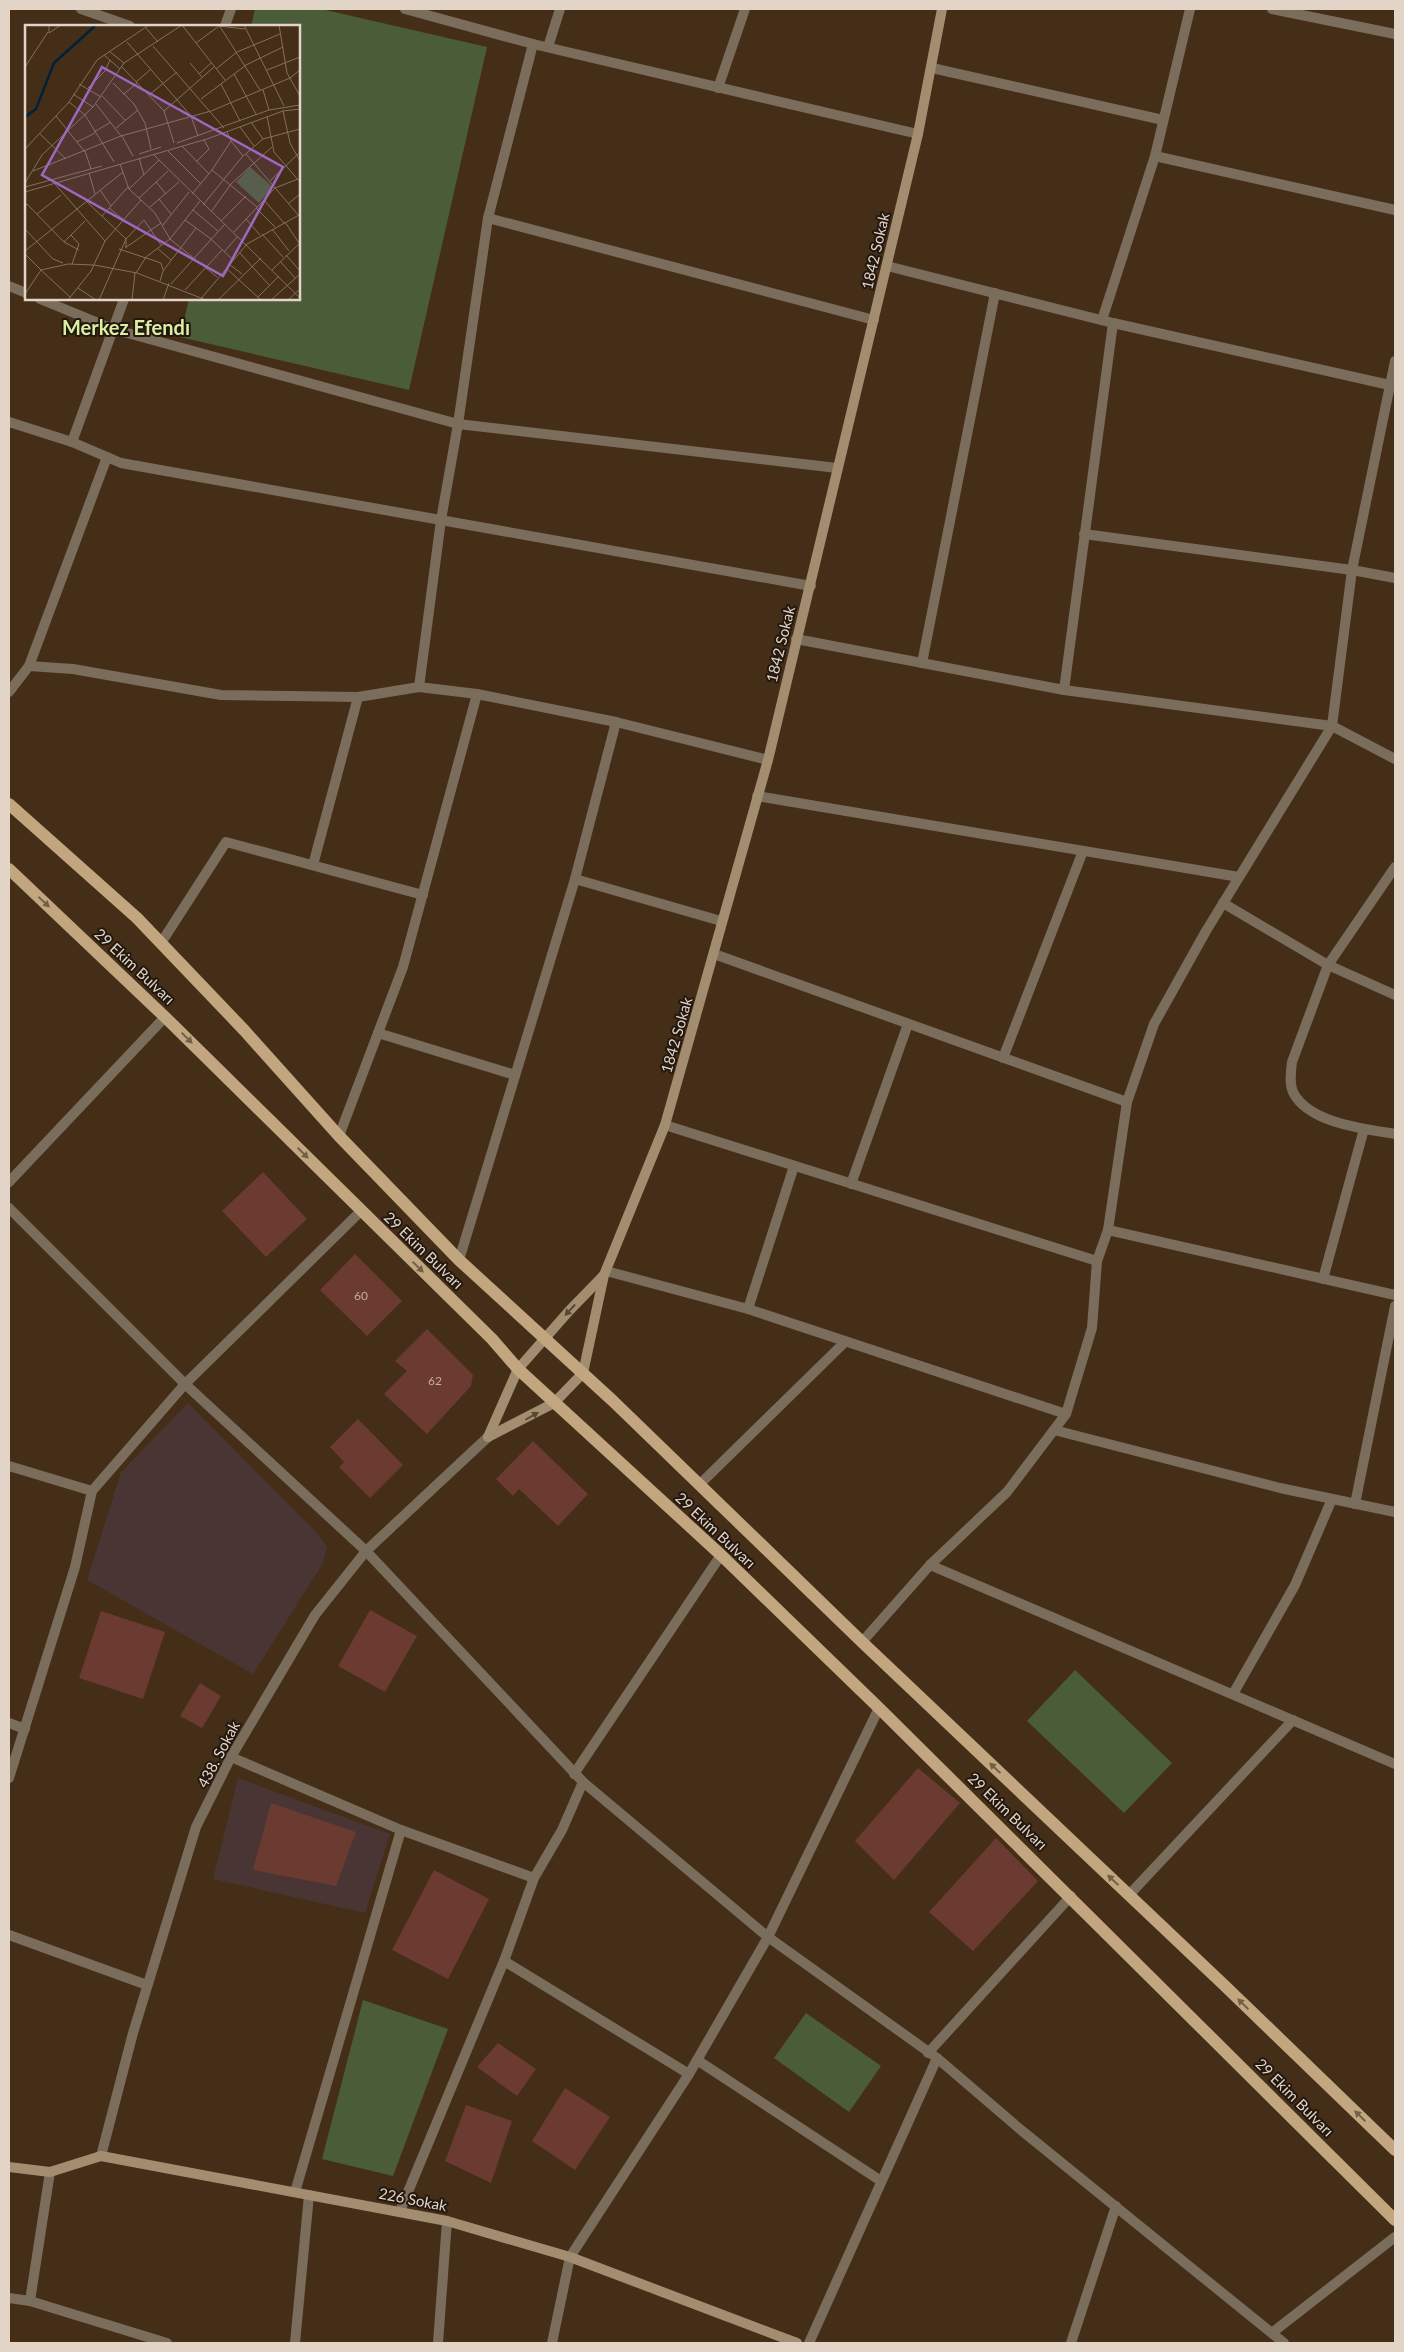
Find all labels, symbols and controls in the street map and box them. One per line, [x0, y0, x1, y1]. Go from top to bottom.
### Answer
inset map [25, 25, 300, 300]
street label: 1842 Sokak [857, 211, 893, 291]
district label: Merkez Efendı [62, 315, 190, 339]
street label: 1842 Sokak [762, 604, 798, 684]
one-way arrow [38, 896, 50, 908]
street label: 29 Ekim Bulvarı [91, 924, 179, 1008]
street label: 1842 Sokak [657, 995, 695, 1075]
one-way arrow [181, 1032, 193, 1044]
one-way arrow [296, 1147, 308, 1159]
street label: 29 Ekim Bulvarı [381, 1208, 467, 1292]
one-way arrow [412, 1261, 424, 1273]
house number: 60 [354, 1288, 368, 1303]
one-way arrow [564, 1303, 576, 1315]
house number: 62 [428, 1373, 442, 1388]
one-way arrow [525, 1411, 539, 1420]
street label: 29 Ekim Bulvarı [672, 1488, 760, 1572]
street label: 438. Sokak [193, 1717, 243, 1790]
one-way arrow [989, 1762, 1001, 1774]
street label: 29 Ekim Bulvarı [965, 1769, 1051, 1853]
one-way arrow [1107, 1874, 1119, 1886]
one-way arrow [1238, 1998, 1250, 2010]
street label: 29 Ekim Bulvarı [1252, 2054, 1338, 2140]
one-way arrow [1354, 2111, 1366, 2123]
street label: 226 Sokak [377, 2184, 449, 2215]

